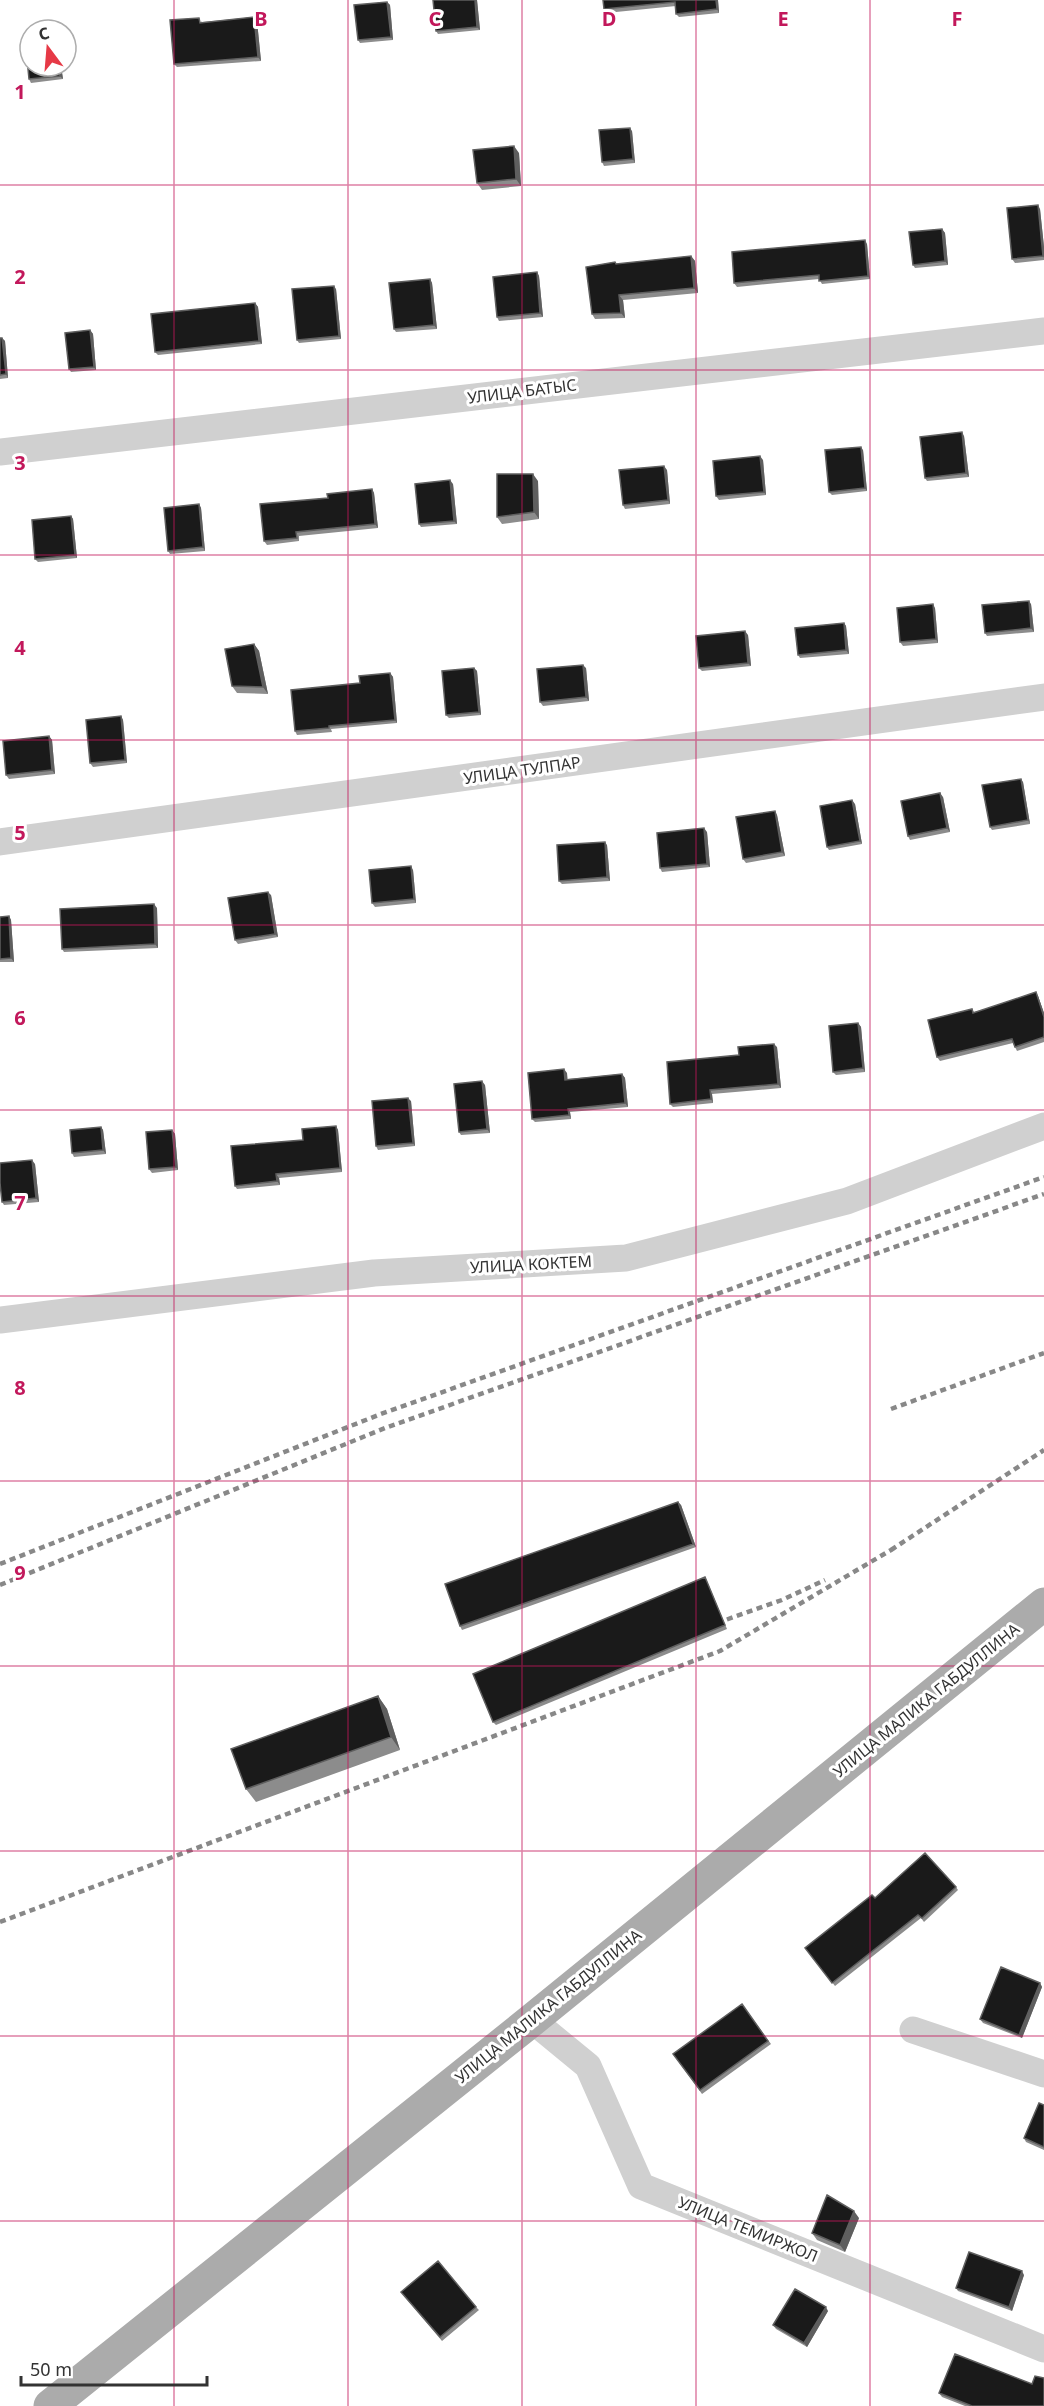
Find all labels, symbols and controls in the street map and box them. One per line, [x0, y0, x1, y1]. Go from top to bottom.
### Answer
text: B [254, 5, 268, 32]
text: C [429, 5, 442, 32]
text: D [602, 5, 616, 32]
text: E [777, 5, 789, 32]
text: F [952, 5, 962, 32]
north arrow [18, 18, 78, 78]
text: С [36, 22, 52, 46]
text: 1 [14, 78, 26, 105]
text: 2 [14, 263, 26, 290]
street label: УЛИЦА БАТЫС [466, 373, 578, 409]
text: 3 [14, 449, 26, 476]
text: 4 [14, 634, 26, 661]
street label: УЛИЦА ТУЛПАР [462, 751, 582, 789]
text: 5 [14, 819, 26, 846]
text: 6 [14, 1004, 26, 1031]
text: 7 [14, 1189, 26, 1216]
street label: УЛИЦА КОКТЕМ [469, 1250, 593, 1278]
text: 8 [14, 1374, 26, 1401]
text: 9 [14, 1559, 26, 1586]
street label: УЛИЦА МАЛИКА ГАБДУЛЛИНА [828, 1617, 1024, 1782]
street label: УЛИЦА МАЛИКА ГАБДУЛЛИНА [450, 1923, 646, 2088]
street label: УЛИЦА ТЕМИРЖОЛ [675, 2191, 821, 2267]
scale bar [21, 2349, 207, 2387]
text: 50 m [30, 2357, 72, 2381]

